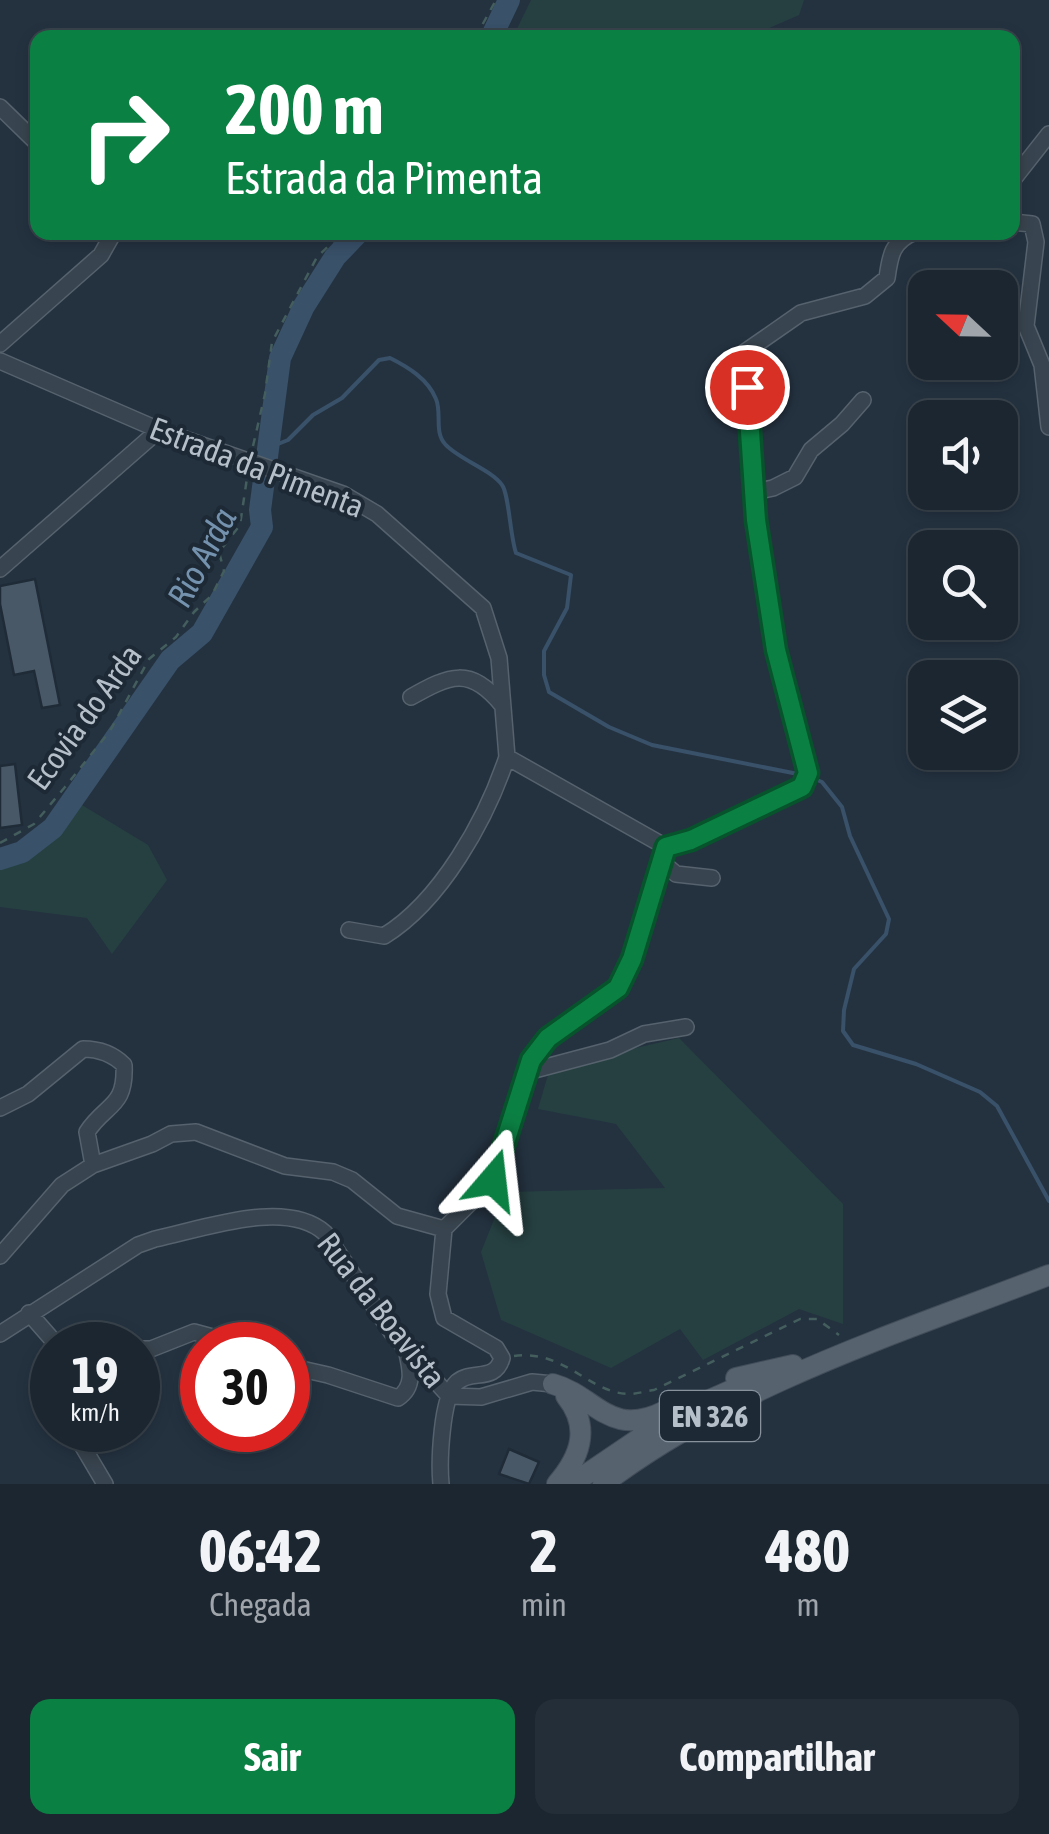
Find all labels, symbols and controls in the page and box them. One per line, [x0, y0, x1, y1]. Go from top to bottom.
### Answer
text: 200 m [225, 69, 384, 149]
icon: right [60, 70, 190, 200]
text: Estrada da Pimenta [225, 152, 543, 204]
north arrow [908, 270, 1018, 380]
map controls [908, 270, 1018, 770]
pin [705, 345, 790, 430]
icon: arrive [720, 360, 775, 415]
button: sound [908, 400, 1018, 510]
street label: Estrada da Pimenta [145, 409, 369, 525]
water label: Rio Arda [158, 501, 244, 613]
button: search [908, 530, 1018, 640]
street label: Ecovia do Arda [19, 637, 149, 797]
button: layers [908, 660, 1018, 770]
position arrow [441, 1128, 545, 1232]
street label: Rua da Boavista [310, 1225, 454, 1395]
speed limit sign: 30 [180, 1322, 310, 1452]
text: 19 [71, 1346, 118, 1404]
road number: EN 326 [660, 1391, 760, 1441]
text: km/h [70, 1398, 120, 1426]
text: 06:42 [199, 1516, 322, 1585]
text: 2 [530, 1516, 558, 1585]
text: 480 [766, 1516, 850, 1585]
text: Chegada [209, 1586, 312, 1623]
text: min [521, 1586, 567, 1623]
text: m [796, 1586, 819, 1623]
button: Sair [30, 1699, 515, 1814]
button: Compartilhar [535, 1699, 1019, 1814]

